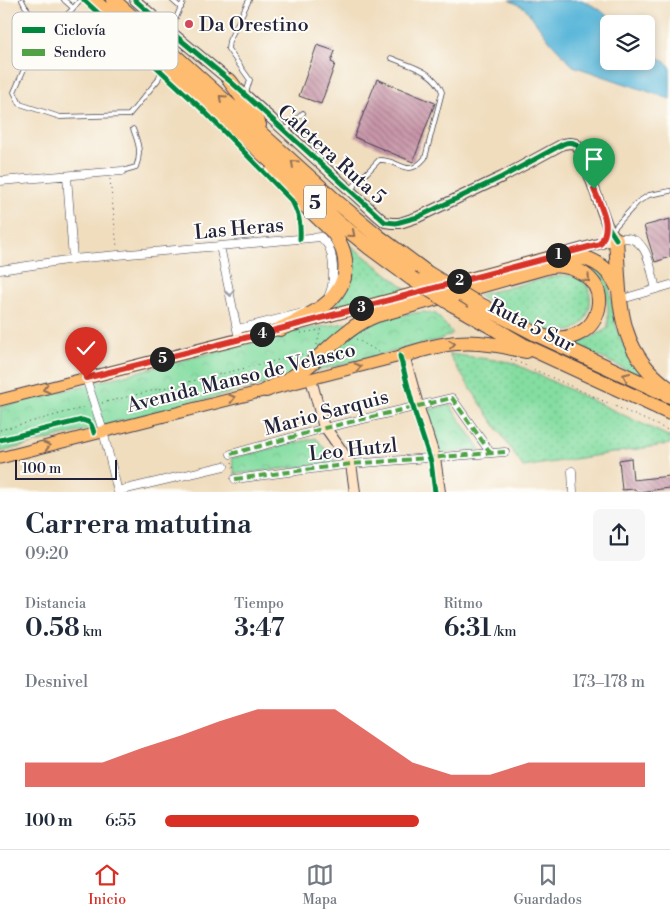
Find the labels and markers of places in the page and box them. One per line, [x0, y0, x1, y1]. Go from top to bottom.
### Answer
place label: Da Orestino [199, 13, 309, 38]
marker: Da Orestino [183, 18, 195, 30]
pin [573, 138, 615, 189]
pin: 1 [546, 242, 570, 268]
pin: 2 [446, 268, 472, 294]
pin: 3 [348, 296, 374, 320]
pin: 4 [250, 322, 274, 346]
pin [65, 327, 107, 378]
pin: 5 [150, 346, 174, 372]

